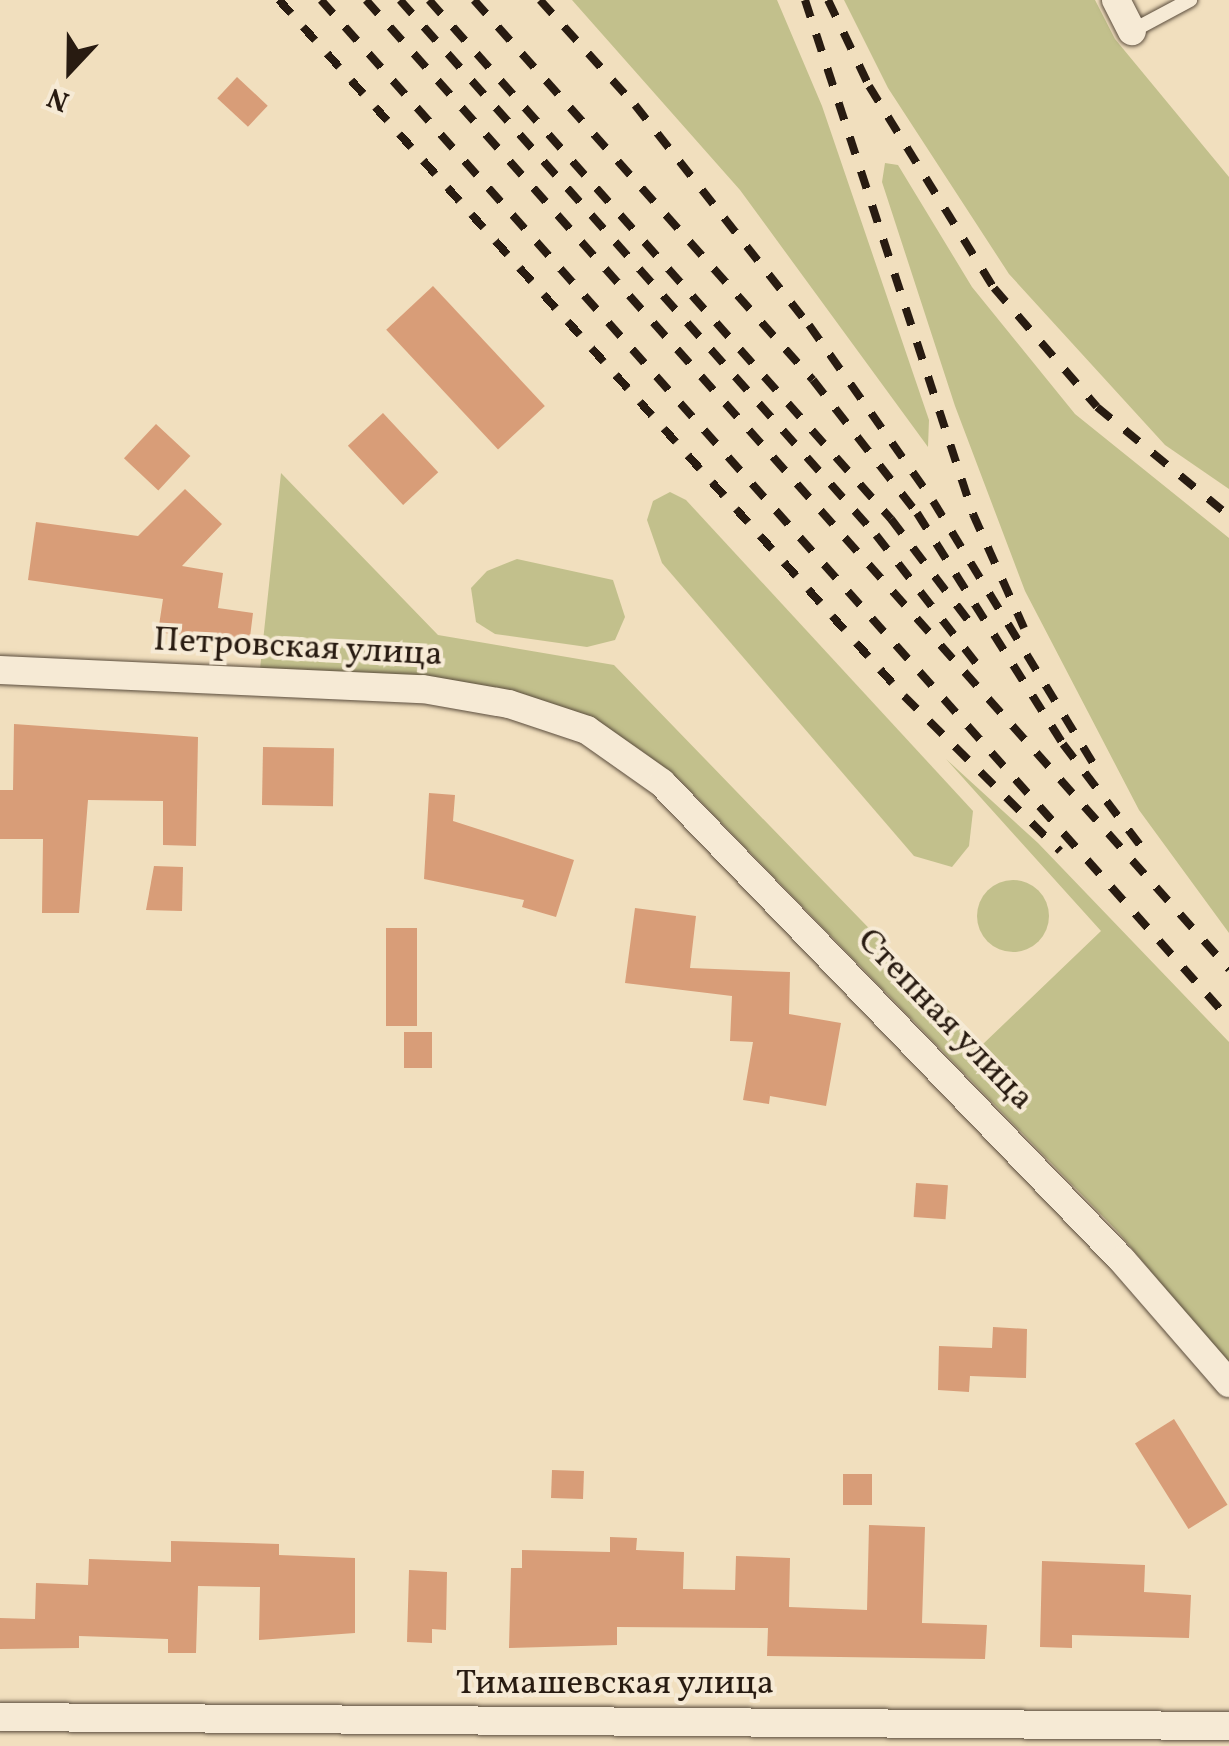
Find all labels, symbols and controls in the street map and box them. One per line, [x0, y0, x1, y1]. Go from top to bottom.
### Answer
north arrow [20, 20, 120, 120]
text: N [42, 76, 75, 120]
street label: Петровская улица [152, 619, 444, 677]
street label: Степная улица [847, 920, 1043, 1120]
street label: Тимашевская улица [455, 1663, 775, 1705]

